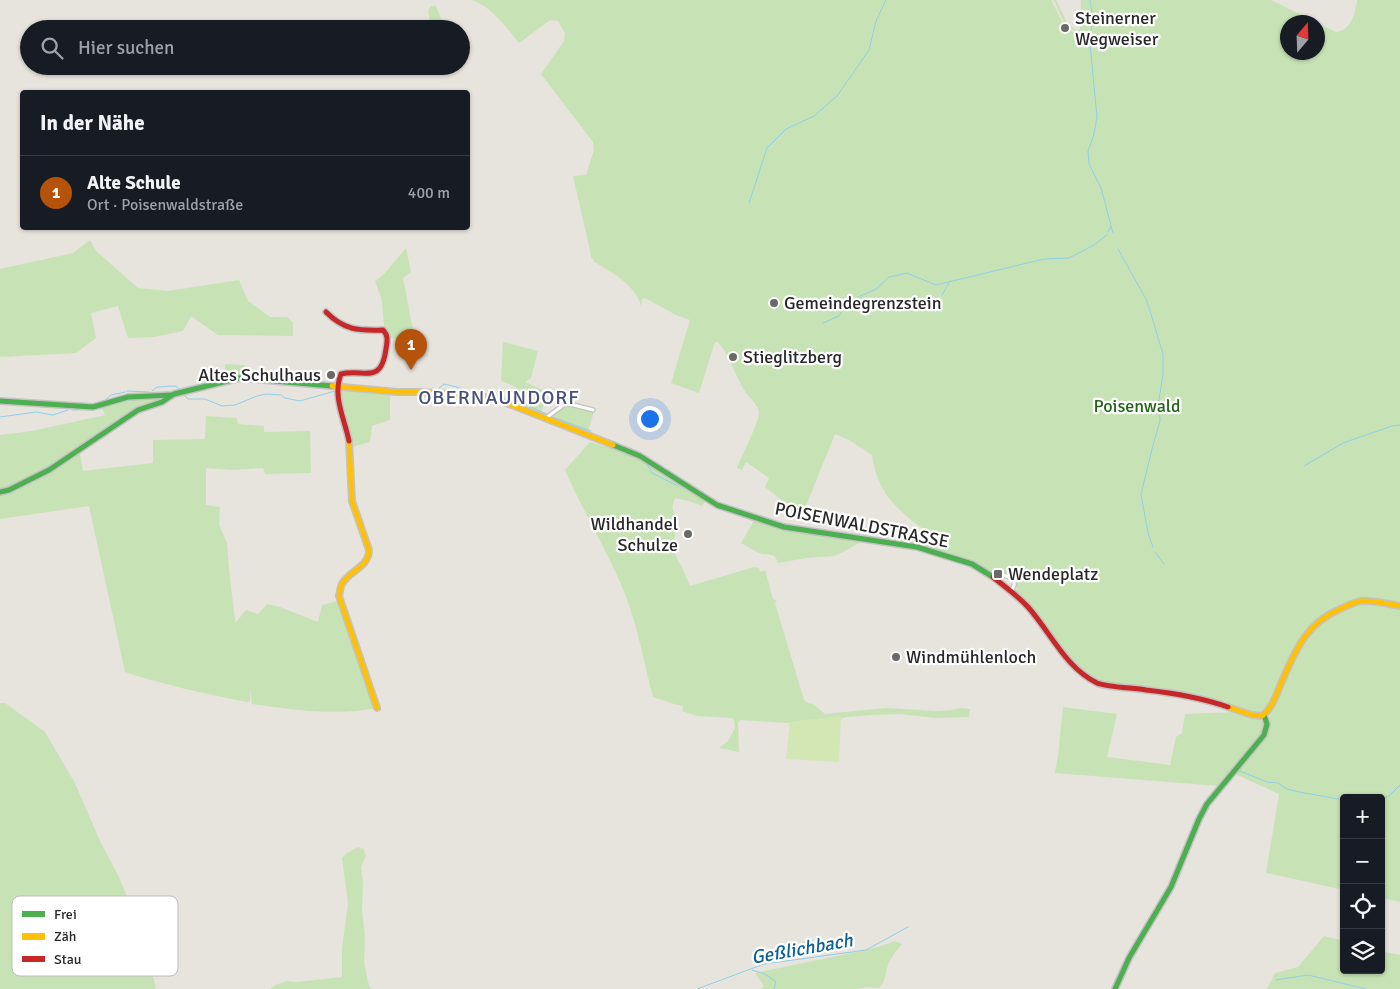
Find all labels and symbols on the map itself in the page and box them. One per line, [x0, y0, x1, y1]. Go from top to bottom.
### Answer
place label: Steinerner Wegweiser [1075, 7, 1159, 50]
north arrow [1280, 15, 1325, 60]
marker: Steinerner Wegweiser [1059, 22, 1071, 34]
place label: Gemeindegrenzstein [784, 292, 942, 314]
marker: Gemeindegrenzstein [768, 297, 780, 309]
pin: 1 [395, 329, 427, 370]
place label: Stieglitzberg [743, 346, 842, 368]
marker: Stieglitzberg [727, 351, 739, 363]
place label: Altes Schulhaus [198, 364, 321, 386]
marker: Altes Schulhaus [325, 369, 337, 381]
district label: OBERNAUNDORF [418, 385, 580, 410]
park label: Poisenwald [1093, 395, 1181, 417]
your location [637, 406, 663, 432]
street label: POISENWALDSTRASSE [773, 497, 951, 553]
place label: Wildhandel Schulze [591, 513, 678, 556]
marker: Wildhandel Schulze [682, 528, 694, 540]
place label: Wendeplatz [1008, 563, 1098, 585]
marker: Wendeplatz [992, 568, 1004, 580]
place label: Windmühlenloch [906, 646, 1036, 668]
marker: Windmühlenloch [890, 651, 902, 663]
legend [12, 896, 178, 976]
text: Frei [54, 906, 77, 923]
text: Zäh [54, 928, 76, 945]
water label: Geßlichbach [749, 928, 855, 970]
text: Stau [54, 951, 81, 968]

